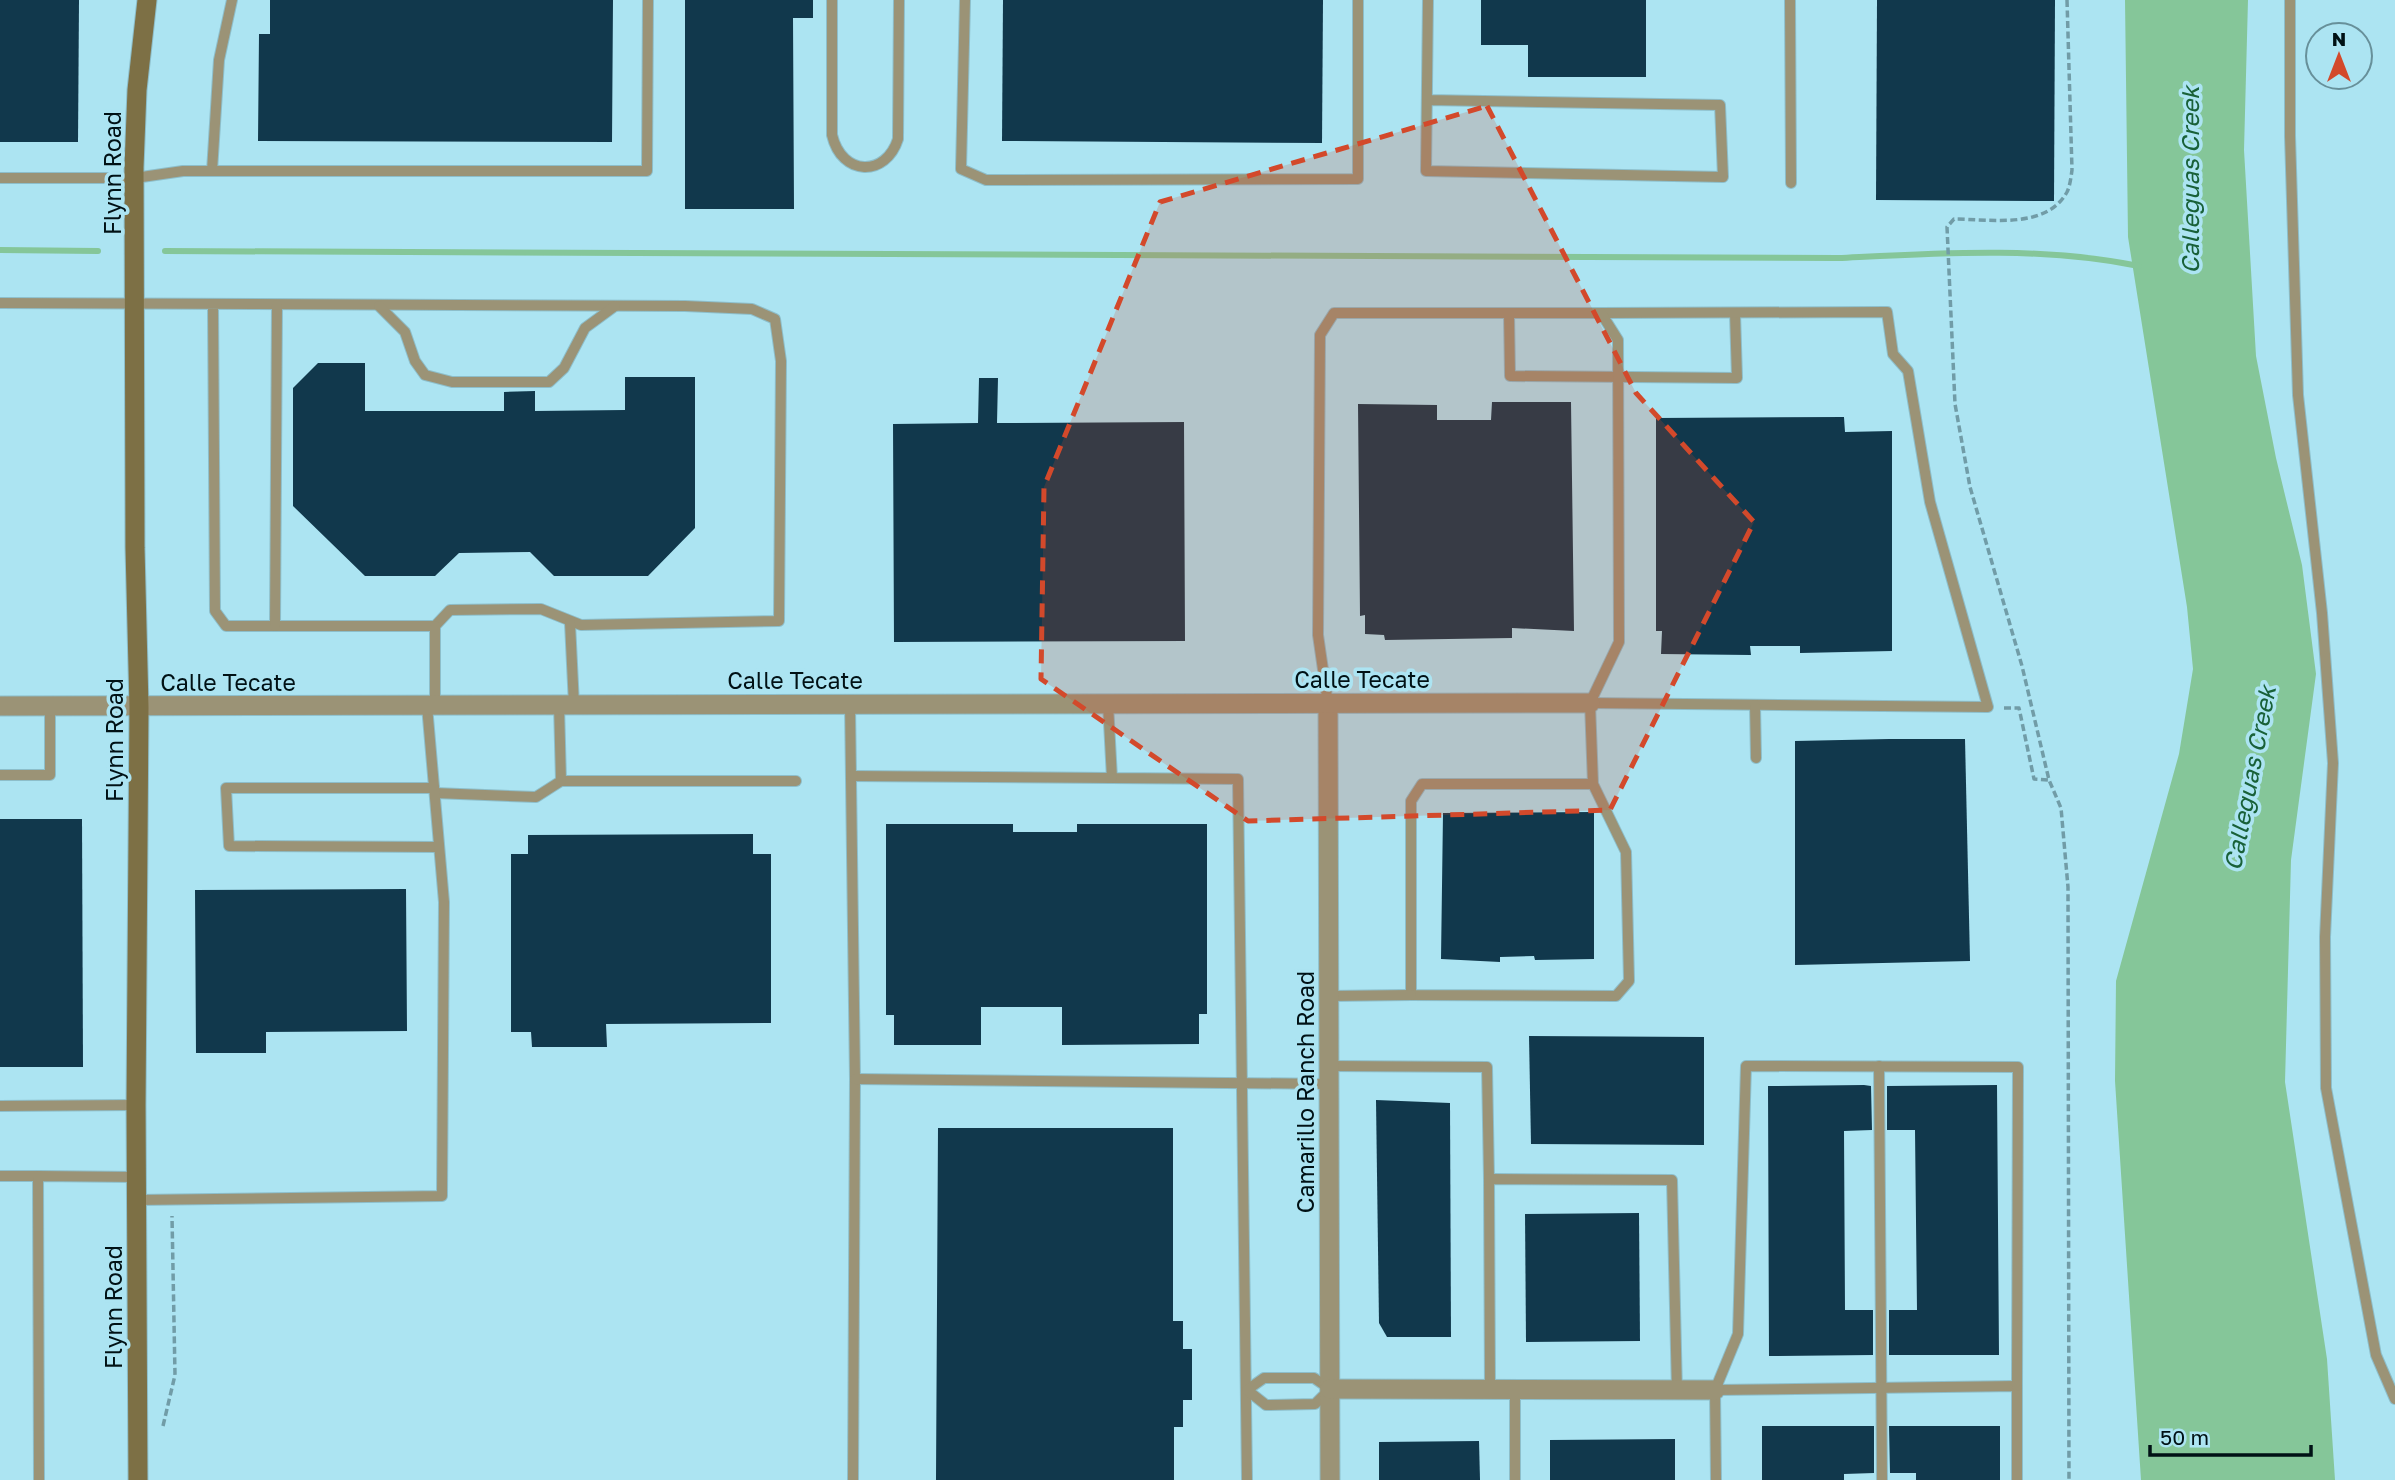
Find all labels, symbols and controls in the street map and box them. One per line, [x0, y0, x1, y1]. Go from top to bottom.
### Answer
north arrow [2304, 21, 2374, 91]
text: N [2332, 27, 2346, 50]
water label: Calleguas Creek [2175, 84, 2205, 274]
street label: Flynn Road [98, 111, 126, 235]
street label: Calle Tecate [1294, 665, 1430, 693]
street label: Calle Tecate [727, 666, 863, 694]
street label: Calle Tecate [160, 668, 296, 696]
street label: Flynn Road [100, 678, 128, 802]
water label: Calleguas Creek [2217, 681, 2283, 873]
street label: Camarillo Ranch Road [1291, 971, 1319, 1213]
street label: Flynn Road [99, 1245, 127, 1369]
scale bar [2150, 1414, 2311, 1458]
text: 50 m [2160, 1424, 2209, 1450]

